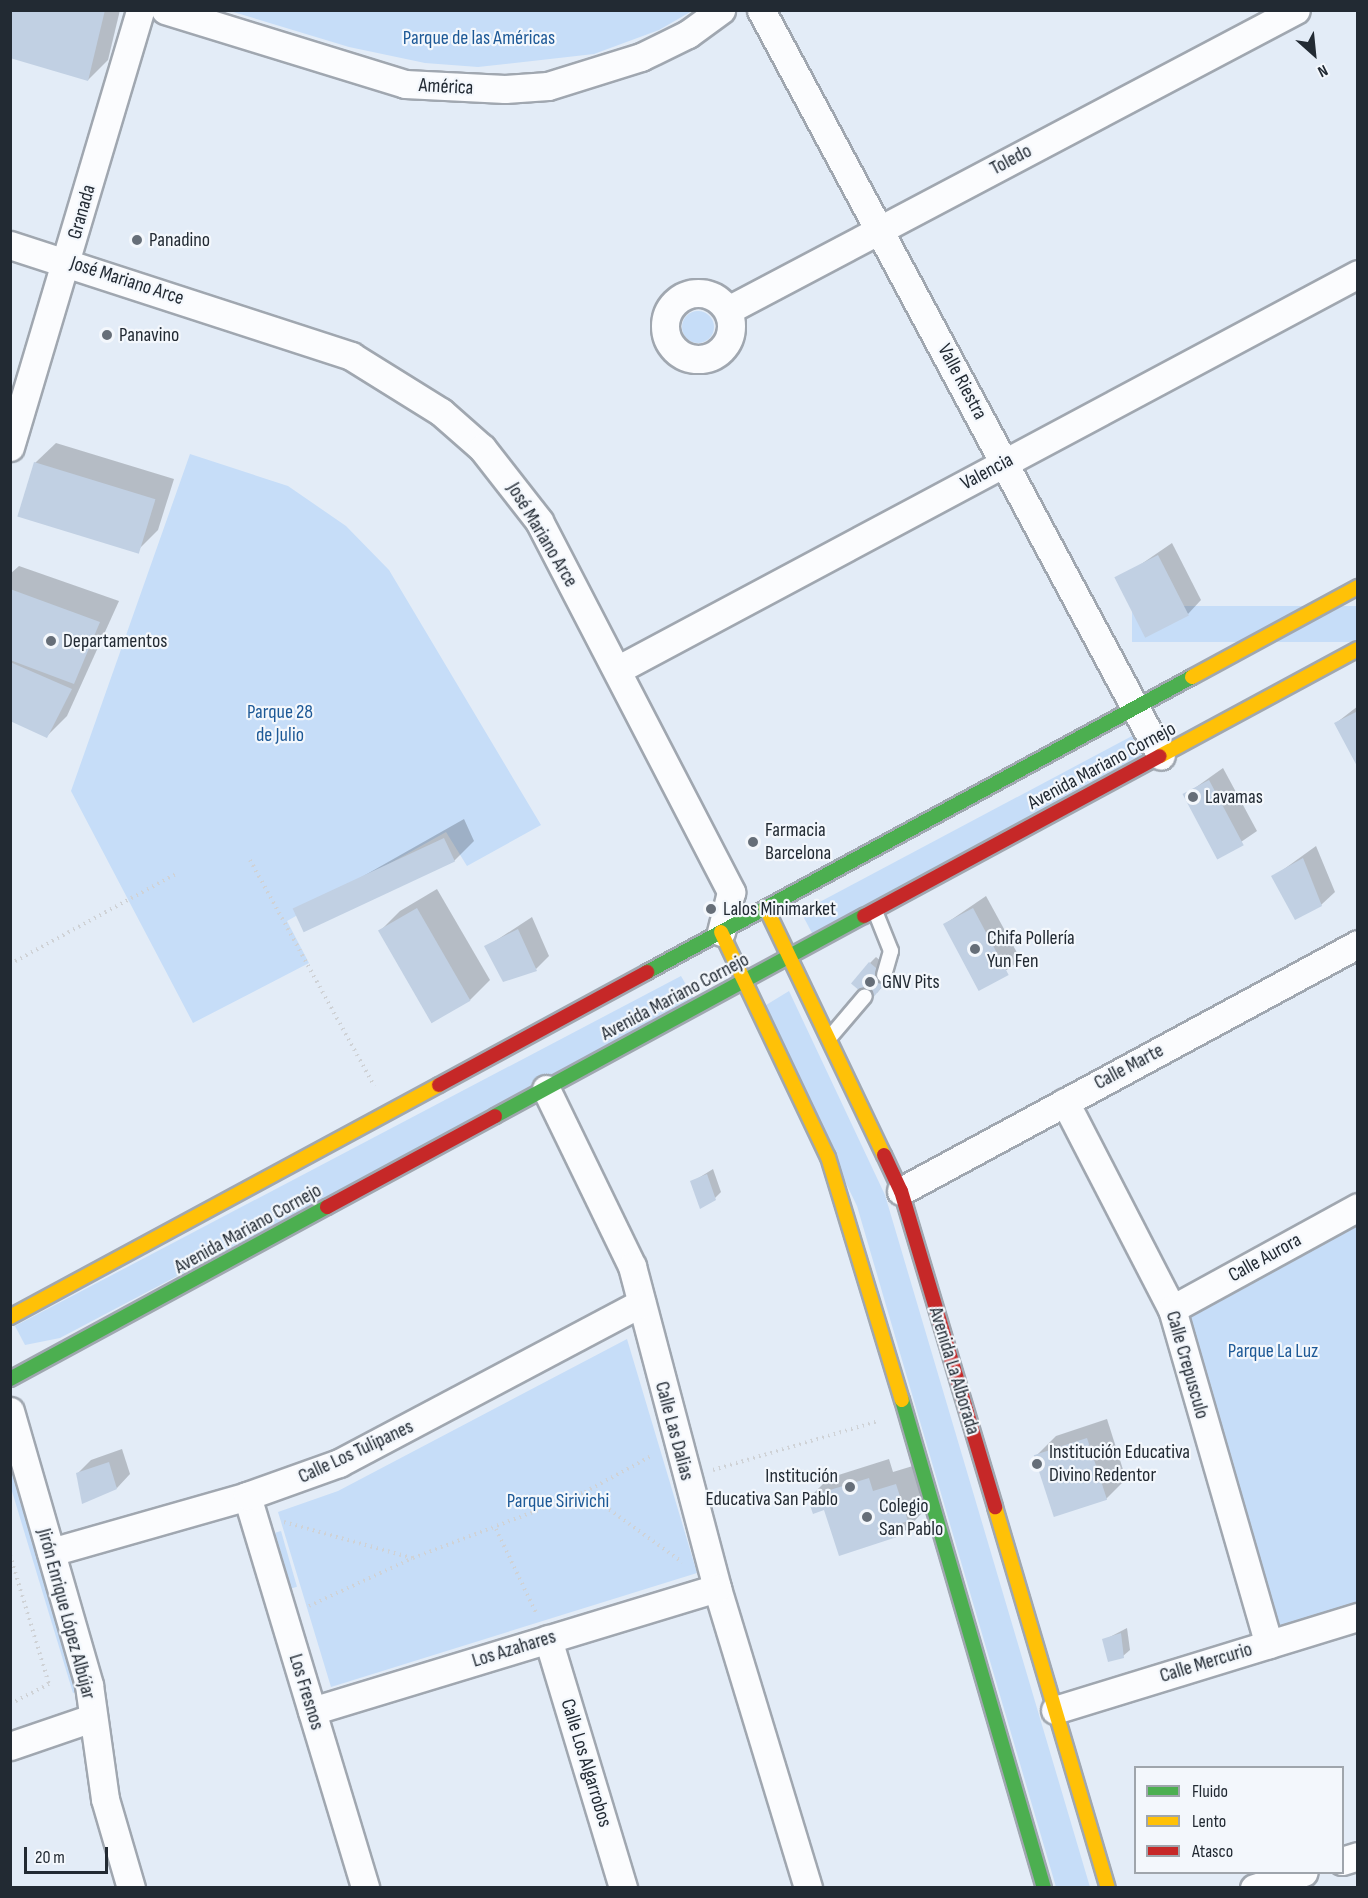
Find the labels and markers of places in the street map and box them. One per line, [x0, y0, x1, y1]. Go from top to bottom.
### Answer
place label: Panadino [149, 228, 210, 252]
marker: Panadino [130, 233, 144, 247]
place label: Panavino [119, 323, 179, 347]
marker: Panavino [100, 328, 114, 342]
place label: Departamentos [63, 629, 168, 653]
marker: Departamentos [44, 634, 58, 648]
place label: Lavamas [1205, 785, 1263, 809]
marker: Lavamas [1186, 790, 1200, 804]
place label: Farmacia Barcelona [765, 819, 831, 866]
marker: Farmacia Barcelona [746, 835, 760, 849]
place label: Lalos Minimarket [723, 897, 836, 921]
marker: Lalos Minimarket [704, 902, 718, 916]
place label: Chifa Pollería Yun Fen [987, 926, 1075, 973]
marker: Chifa Pollería Yun Fen [968, 942, 982, 956]
place label: GNV Pits [882, 970, 940, 994]
marker: GNV Pits [863, 975, 877, 989]
place label: Institución Educativa Divino Redentor [1049, 1440, 1190, 1487]
marker: Institución Educativa Divino Redentor [1030, 1457, 1044, 1471]
place label: Institución Educativa San Pablo [705, 1464, 838, 1511]
marker: Institución Educativa San Pablo [843, 1480, 857, 1494]
place label: Colegio San Pablo [879, 1494, 943, 1541]
marker: Colegio San Pablo [860, 1510, 874, 1524]

